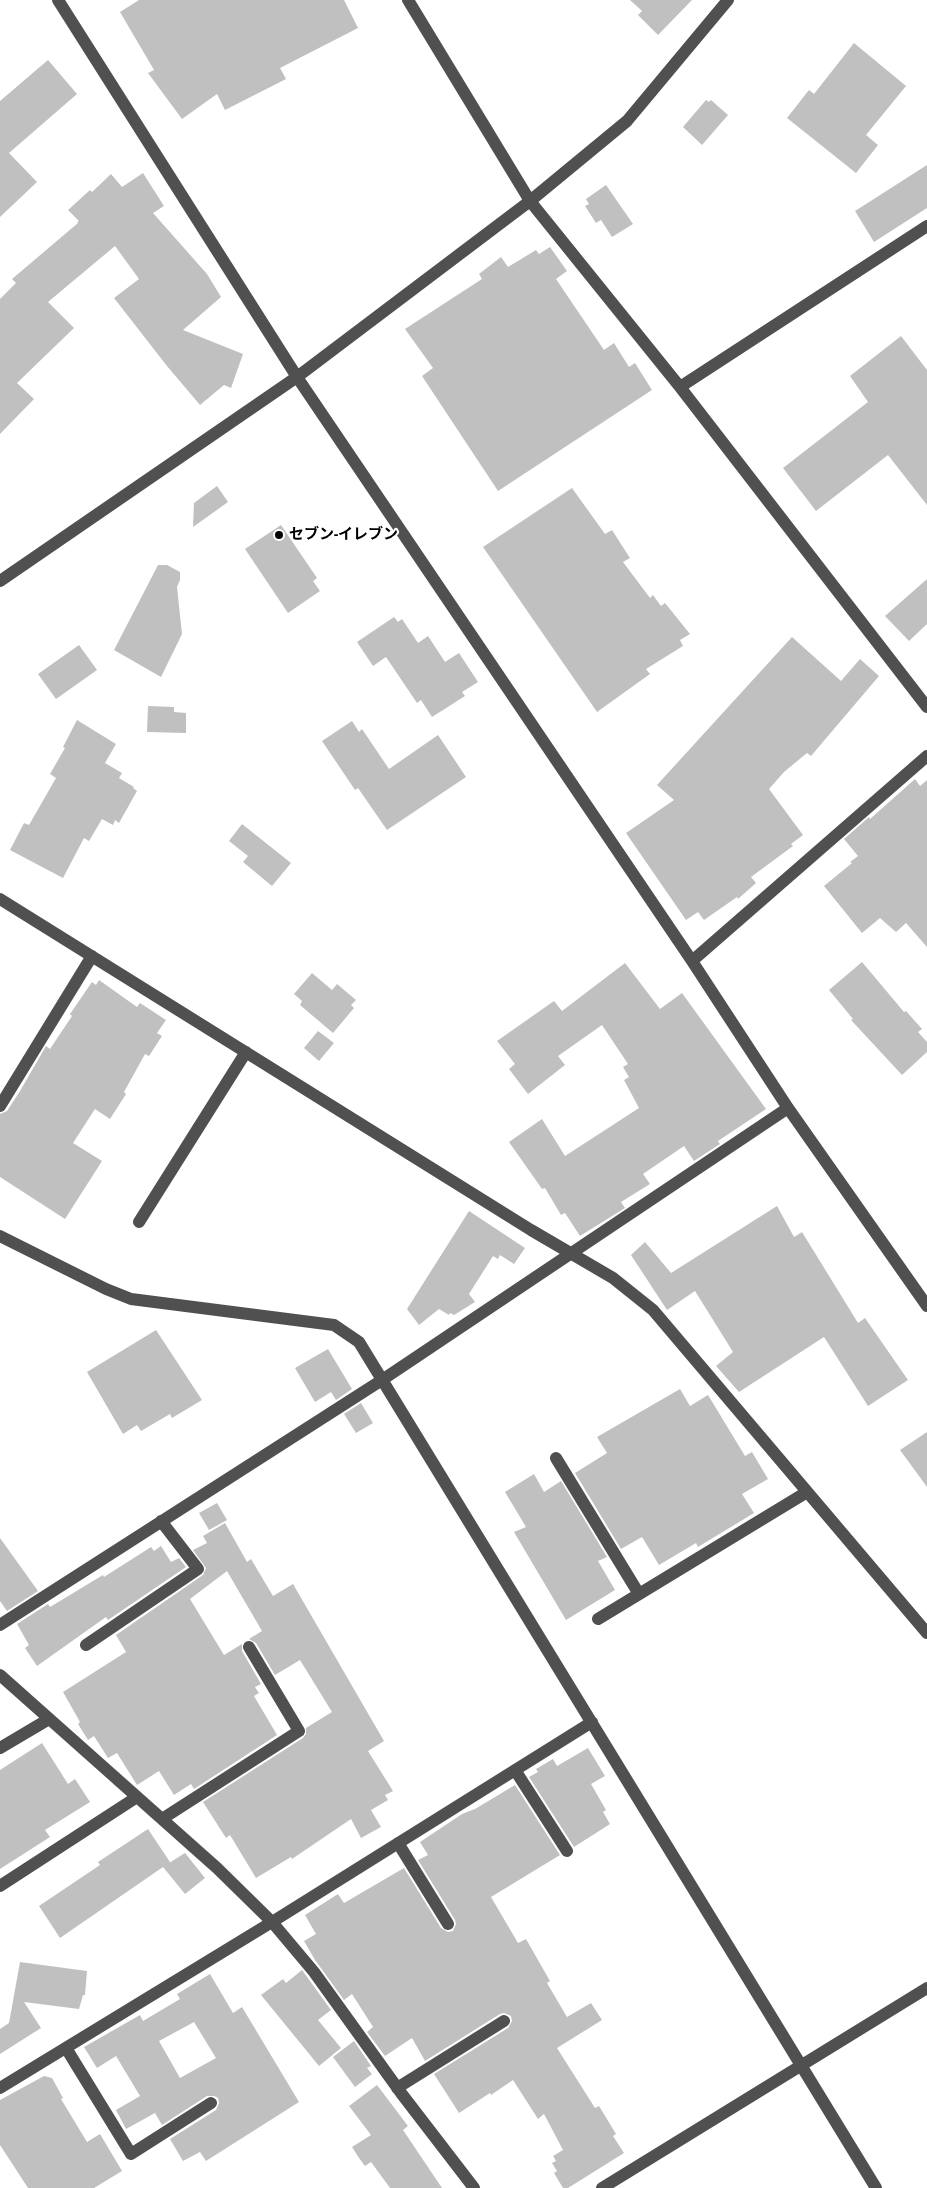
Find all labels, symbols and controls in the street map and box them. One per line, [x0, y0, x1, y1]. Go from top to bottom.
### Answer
place label: セブン-イレブン [289, 526, 398, 544]
marker: セブン-イレブン [273, 529, 285, 541]

